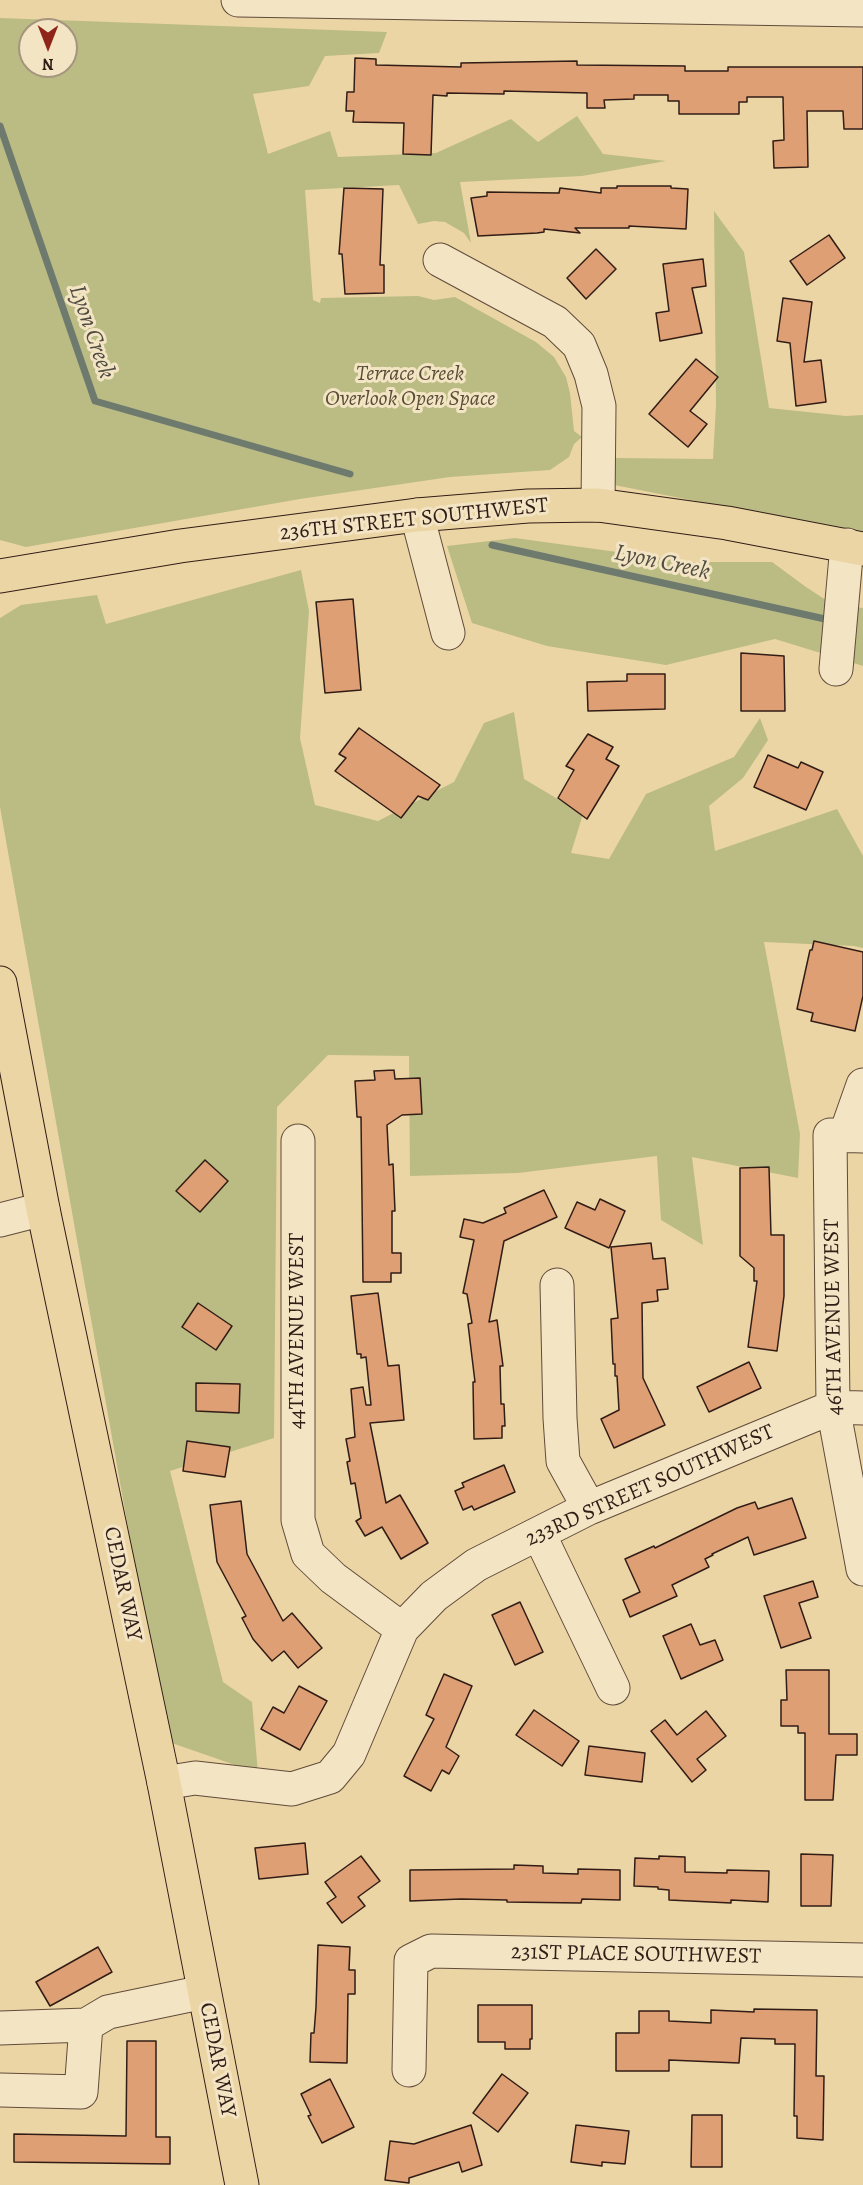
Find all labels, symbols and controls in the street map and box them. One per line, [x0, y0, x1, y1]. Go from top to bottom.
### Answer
north arrow [18, 18, 78, 78]
text: N [42, 53, 54, 75]
water label: Lyon Creek [62, 281, 120, 383]
park label: Terrace Creek Overlook Open Space [325, 362, 495, 414]
street label: 236TH STREET SOUTHWEST [278, 493, 550, 547]
water label: Lyon Creek [612, 539, 712, 587]
street label: 46TH AVENUE WEST [819, 1218, 849, 1416]
street label: 44TH AVENUE WEST [285, 1233, 311, 1429]
street label: 233RD STREET SOUTHWEST [522, 1419, 778, 1553]
street label: CEDAR WAY [97, 1524, 147, 1644]
street label: 231ST PLACE SOUTHWEST [511, 1940, 761, 1970]
street label: CEDAR WAY [193, 2001, 241, 2119]

